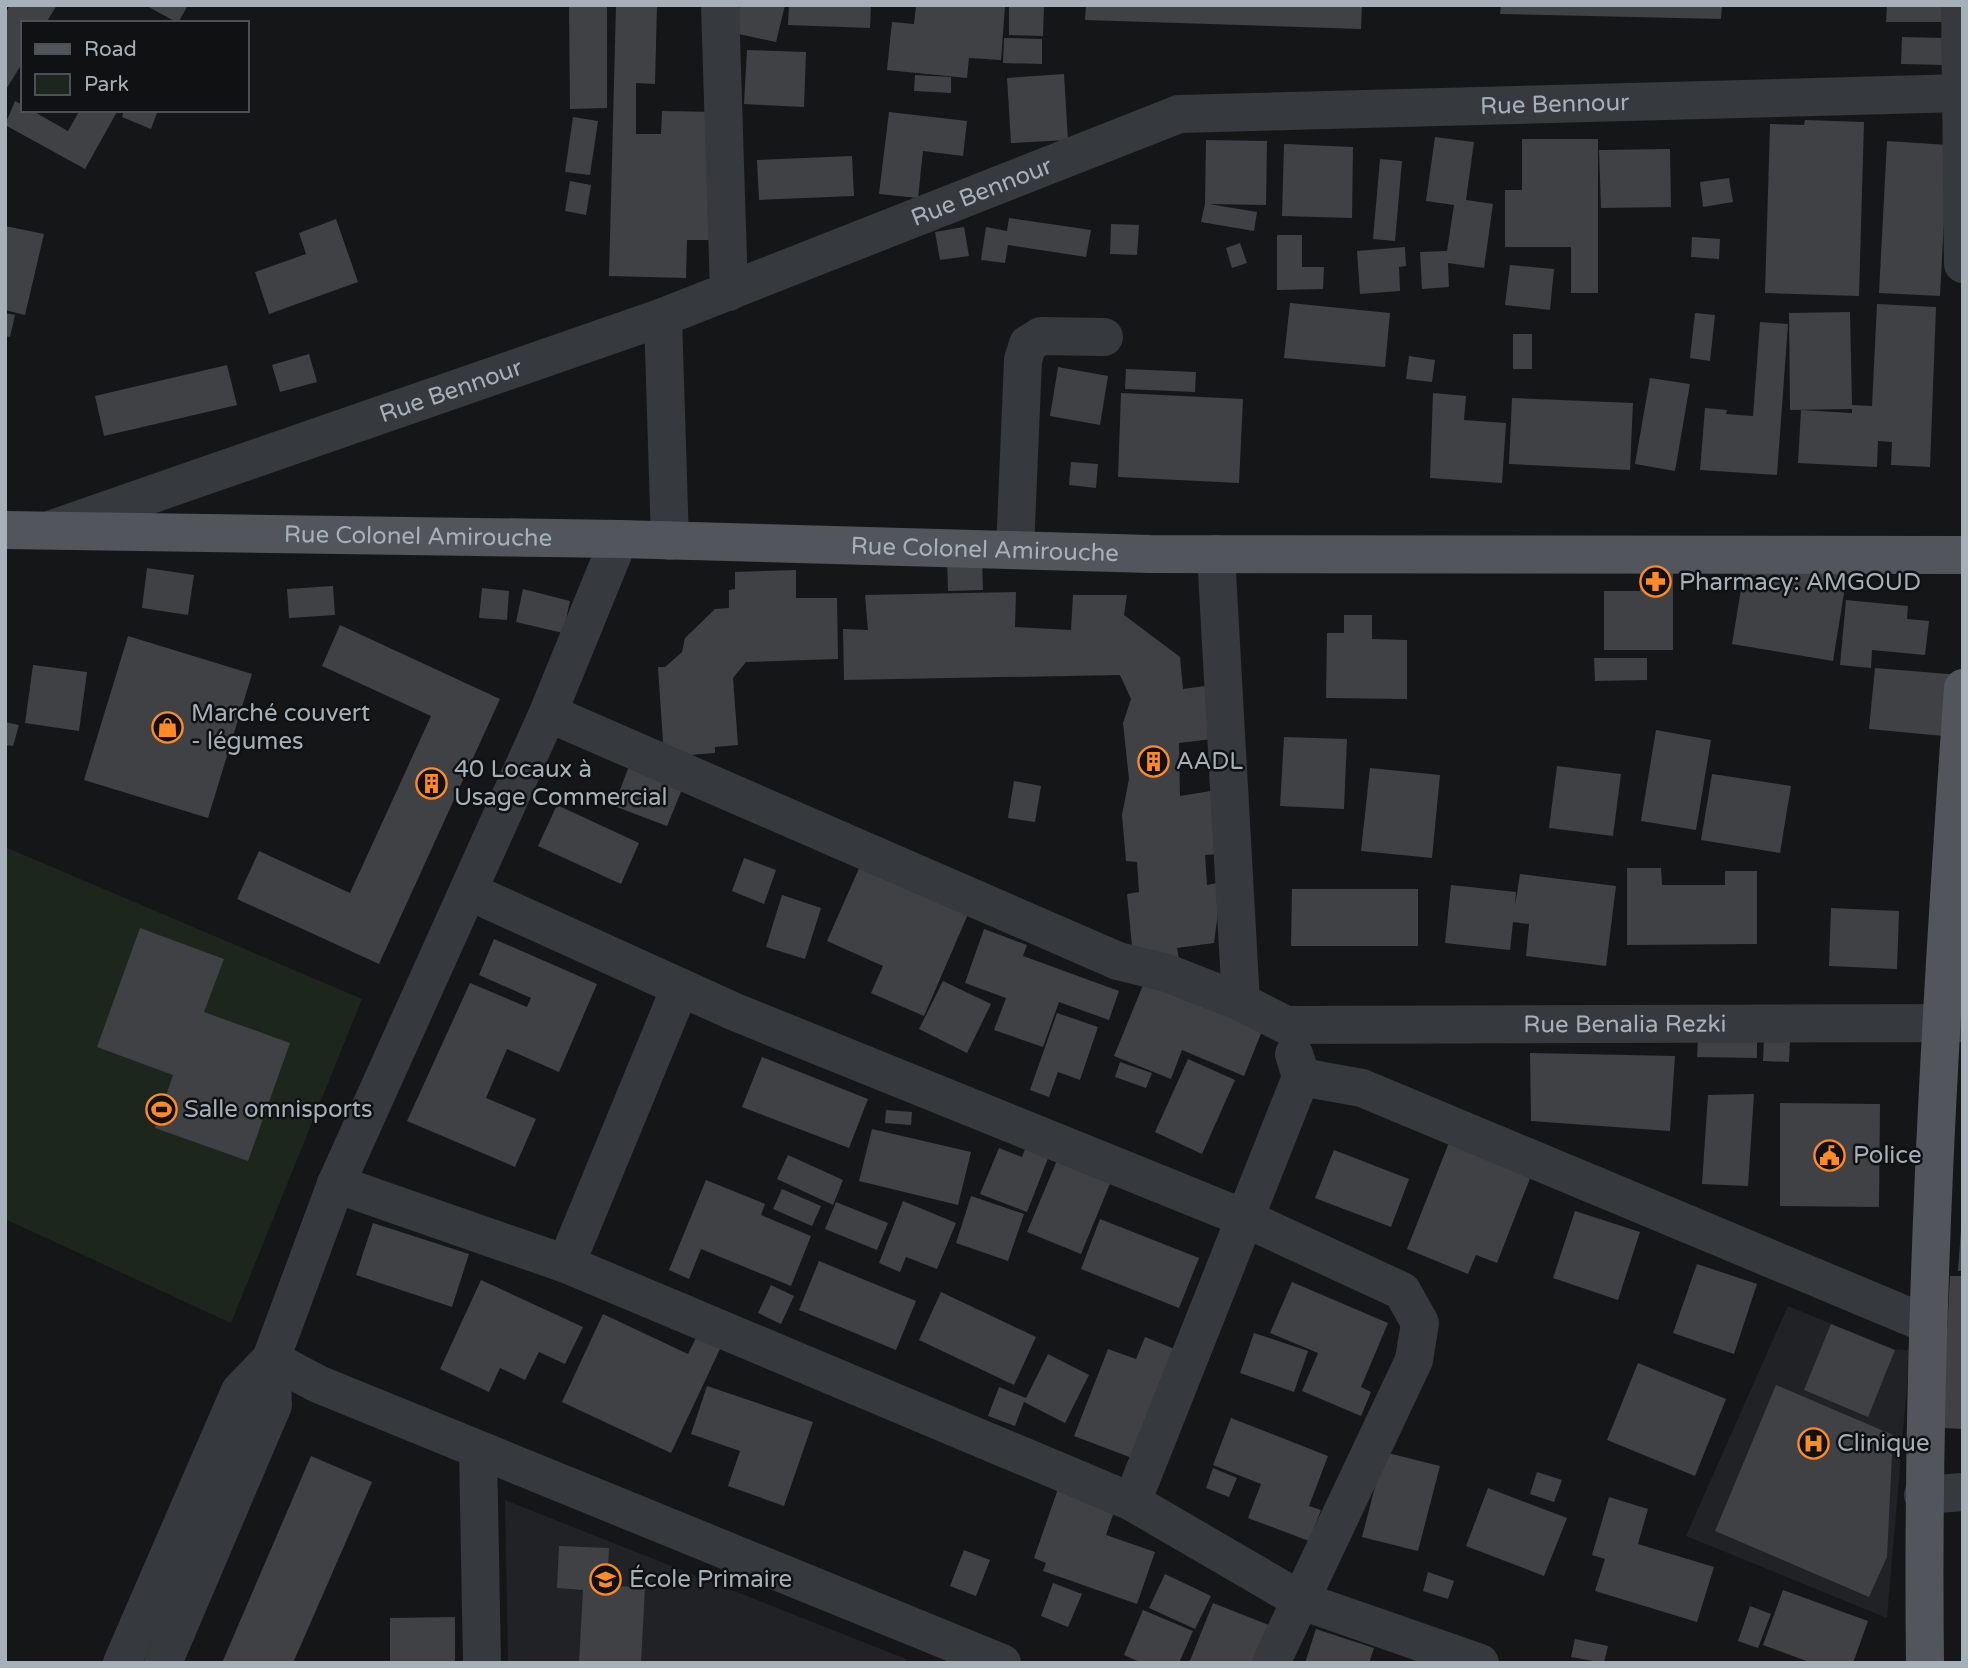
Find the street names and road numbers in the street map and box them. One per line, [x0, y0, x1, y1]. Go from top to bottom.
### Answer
street label: Rue Bennour [1480, 87, 1630, 120]
street label: Rue Bennour [907, 151, 1057, 233]
street label: Rue Bennour [375, 352, 527, 429]
street label: Rue Colonel Amirouche [284, 520, 552, 553]
street label: Rue Colonel Amirouche [850, 531, 1119, 568]
street label: Rue Benalia Rezki [1523, 1009, 1727, 1039]

